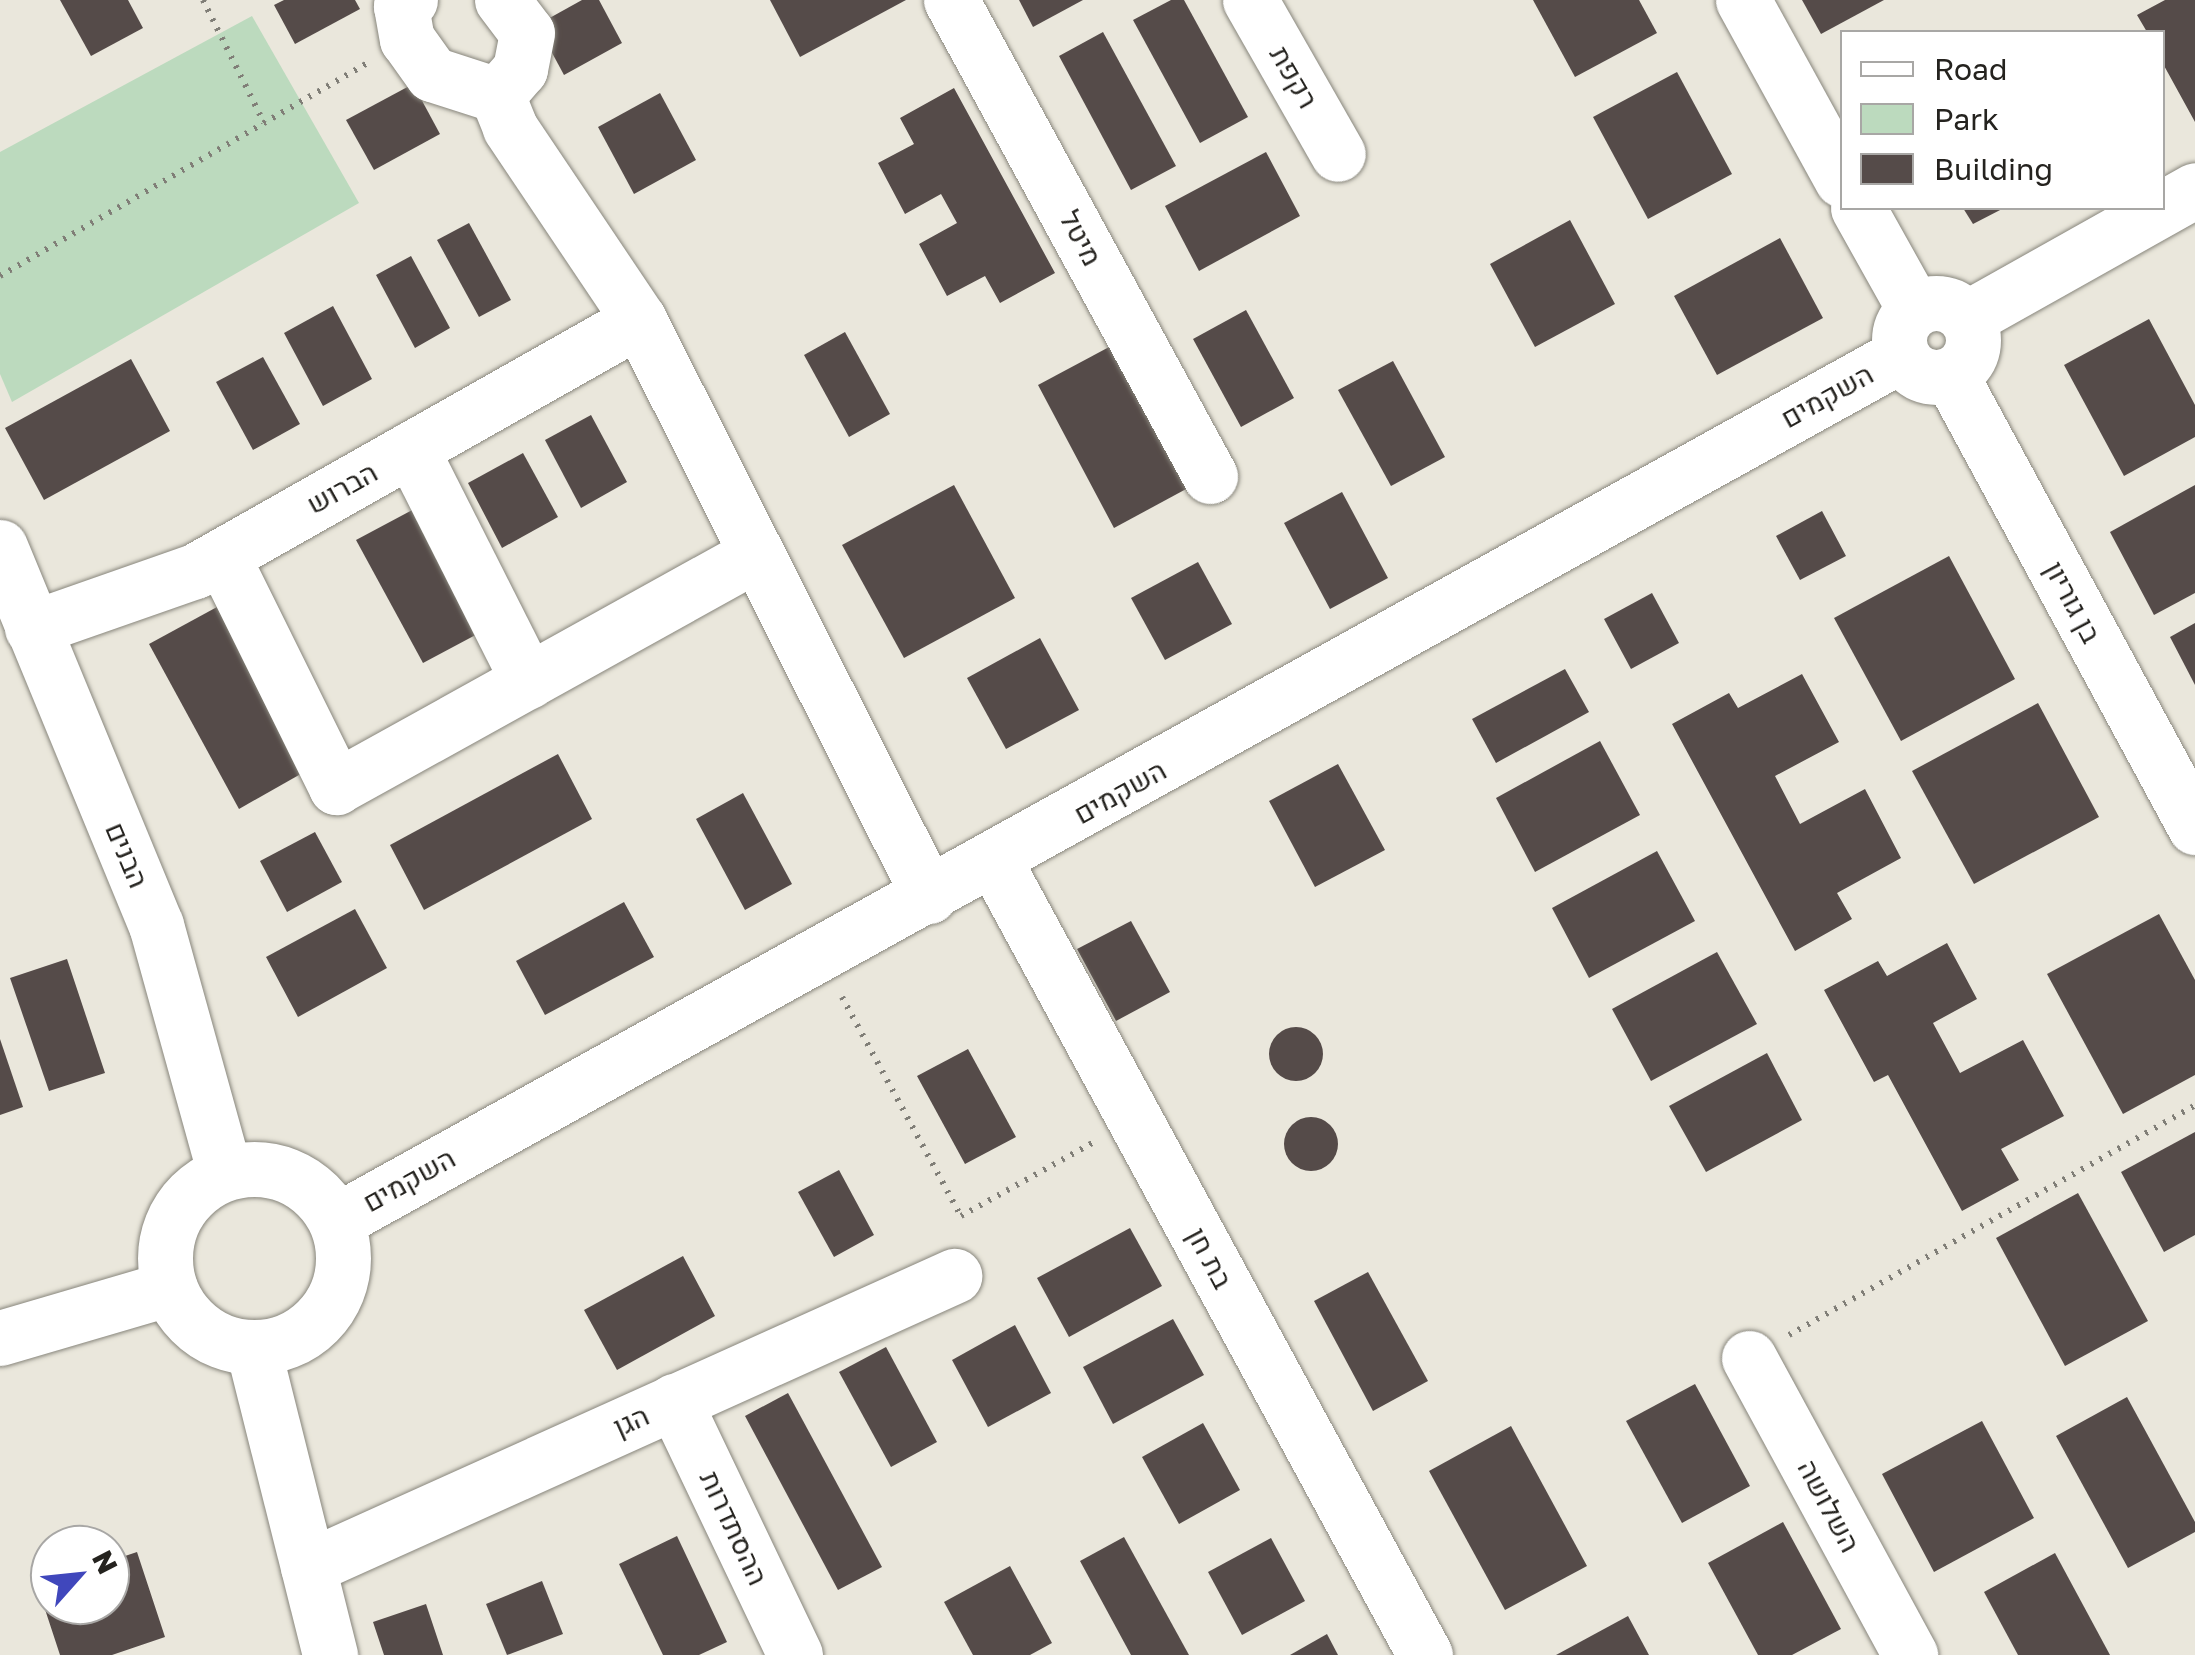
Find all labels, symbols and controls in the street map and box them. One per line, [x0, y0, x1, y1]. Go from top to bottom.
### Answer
legend [1840, 30, 2165, 210]
street label: רקפת [1263, 40, 1325, 114]
text: Road [1934, 51, 2008, 87]
text: Park [1934, 101, 1999, 137]
text: Building [1934, 151, 2053, 187]
street label: מיטל [1053, 205, 1109, 271]
street label: השקמים [1775, 357, 1879, 435]
street label: הברוש [301, 455, 383, 521]
street label: בן גוריון [2038, 556, 2108, 648]
street label: השקמים [1068, 753, 1172, 831]
street label: הבנים [98, 817, 156, 893]
street label: השקמים [357, 1141, 461, 1219]
street label: בת חן [1180, 1222, 1240, 1294]
street label: הגן [608, 1398, 654, 1444]
street label: השלושה [1791, 1454, 1867, 1558]
street label: ההסתדרות [693, 1465, 775, 1591]
north arrow [30, 1525, 130, 1625]
text: N [86, 1545, 125, 1579]

